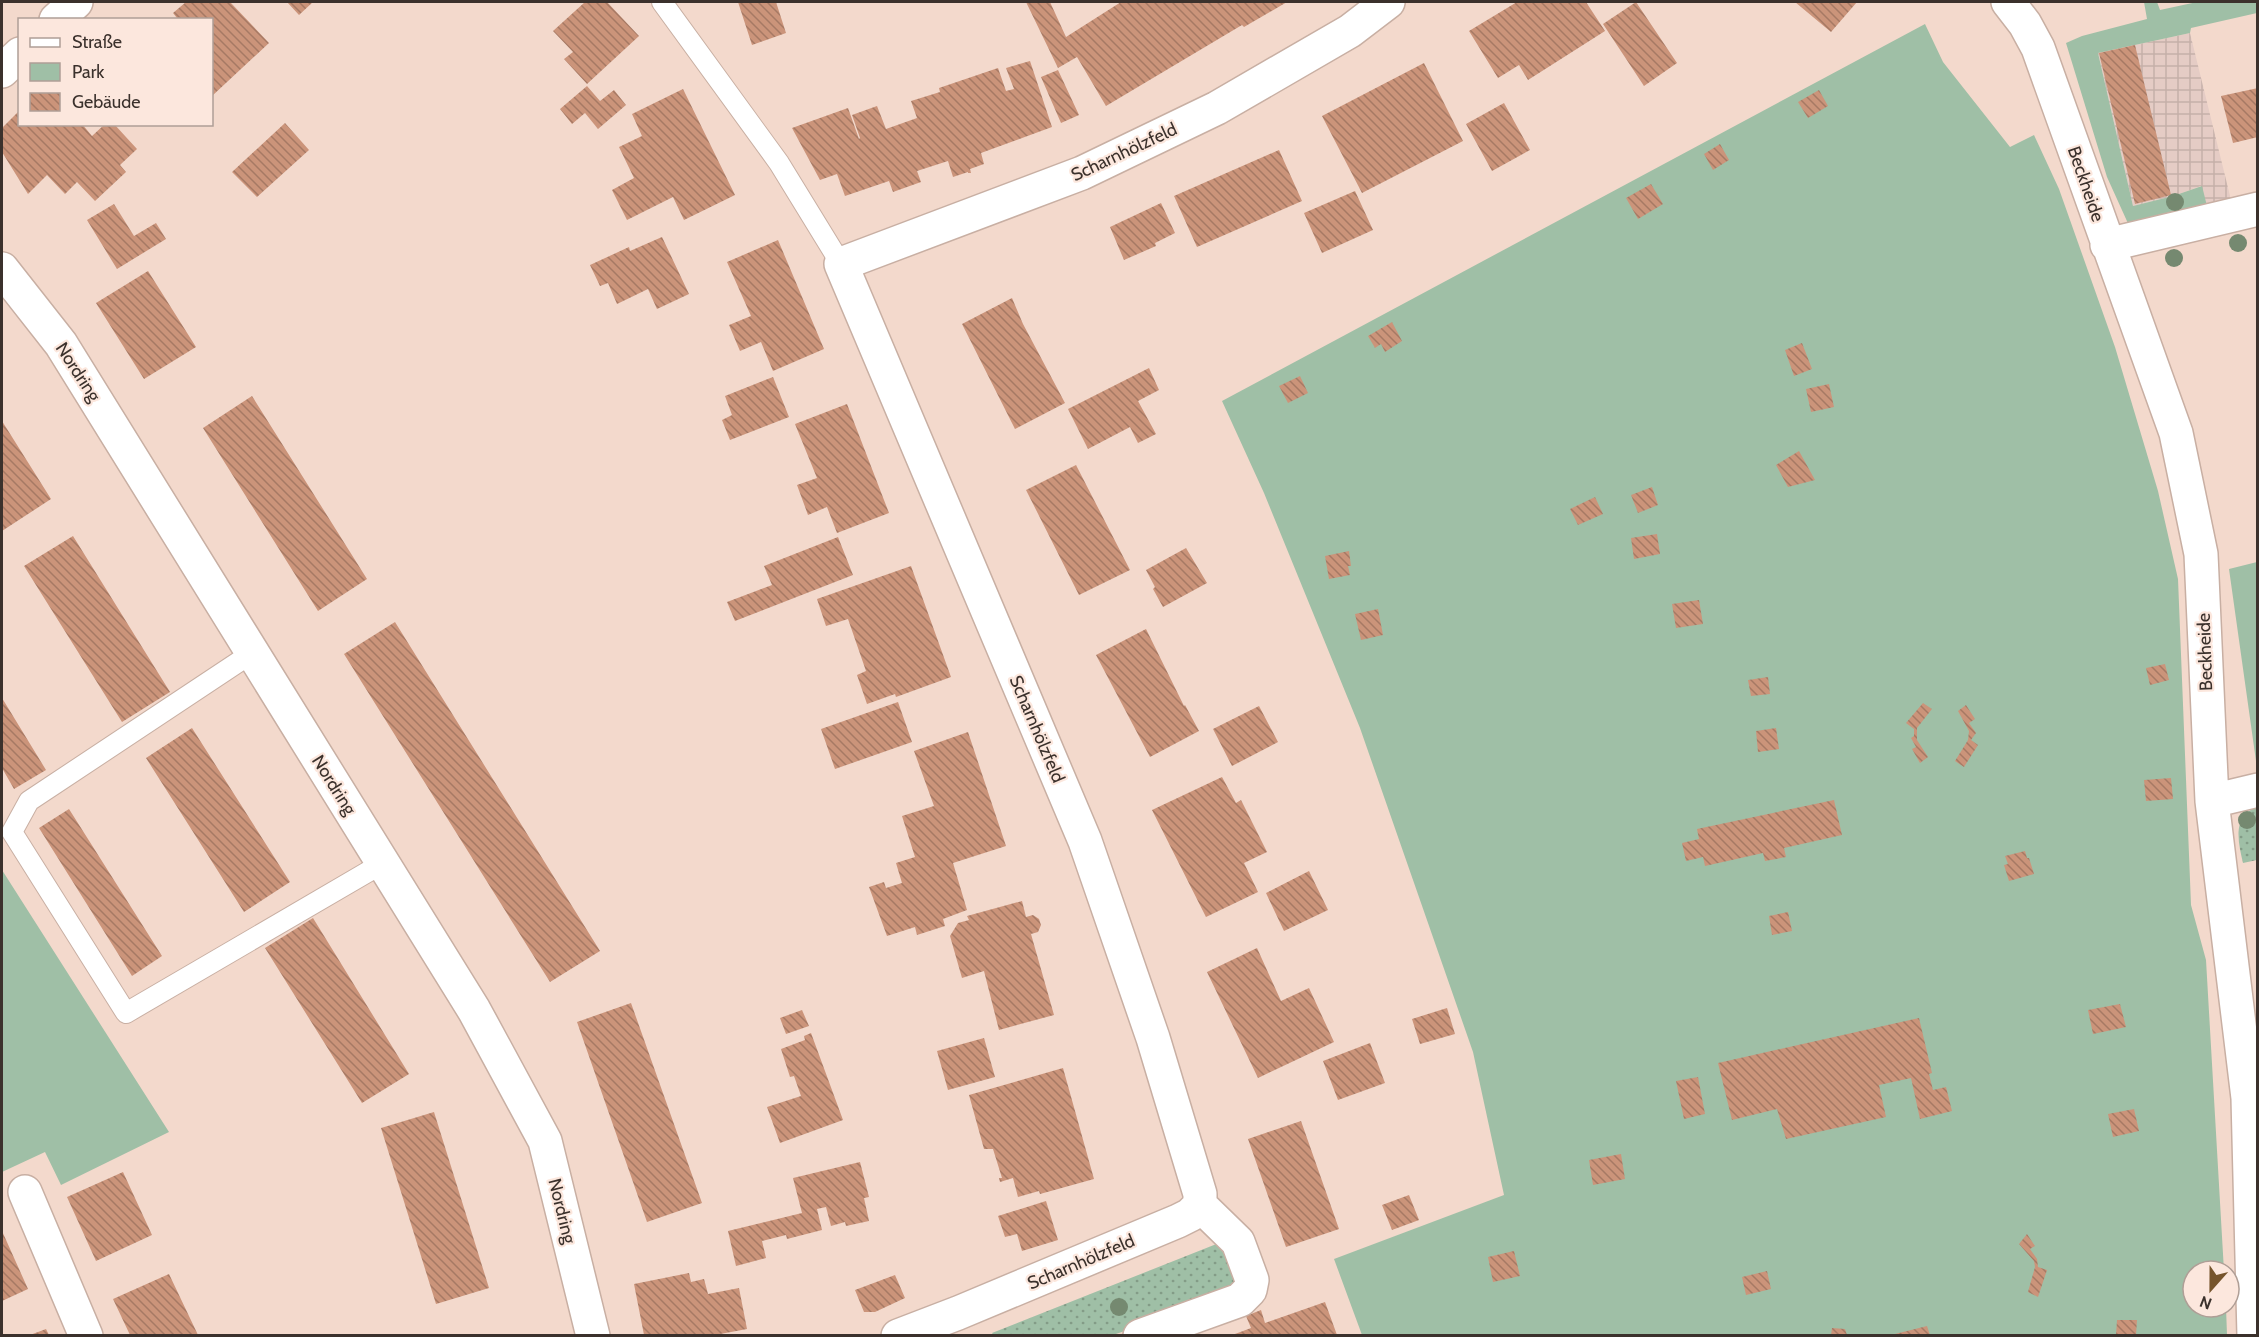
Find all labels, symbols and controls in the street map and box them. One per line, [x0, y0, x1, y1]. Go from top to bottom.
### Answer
legend [18, 18, 213, 126]
text: Straße [72, 31, 122, 53]
text: Park [72, 61, 105, 83]
text: Gebäude [72, 91, 141, 113]
street label: Scharnhölzfeld [1068, 118, 1180, 186]
street label: Beckheide [2063, 143, 2109, 225]
street label: Nordring [51, 338, 106, 407]
street label: Beckheide [2193, 613, 2217, 691]
street label: Scharnhölzfeld [1005, 672, 1069, 786]
street label: Nordring [307, 751, 361, 820]
street label: Nordring [543, 1176, 581, 1247]
street label: Scharnhölzfeld [1024, 1230, 1138, 1294]
north arrow [2181, 1259, 2241, 1319]
text: N [2197, 1292, 2214, 1313]

